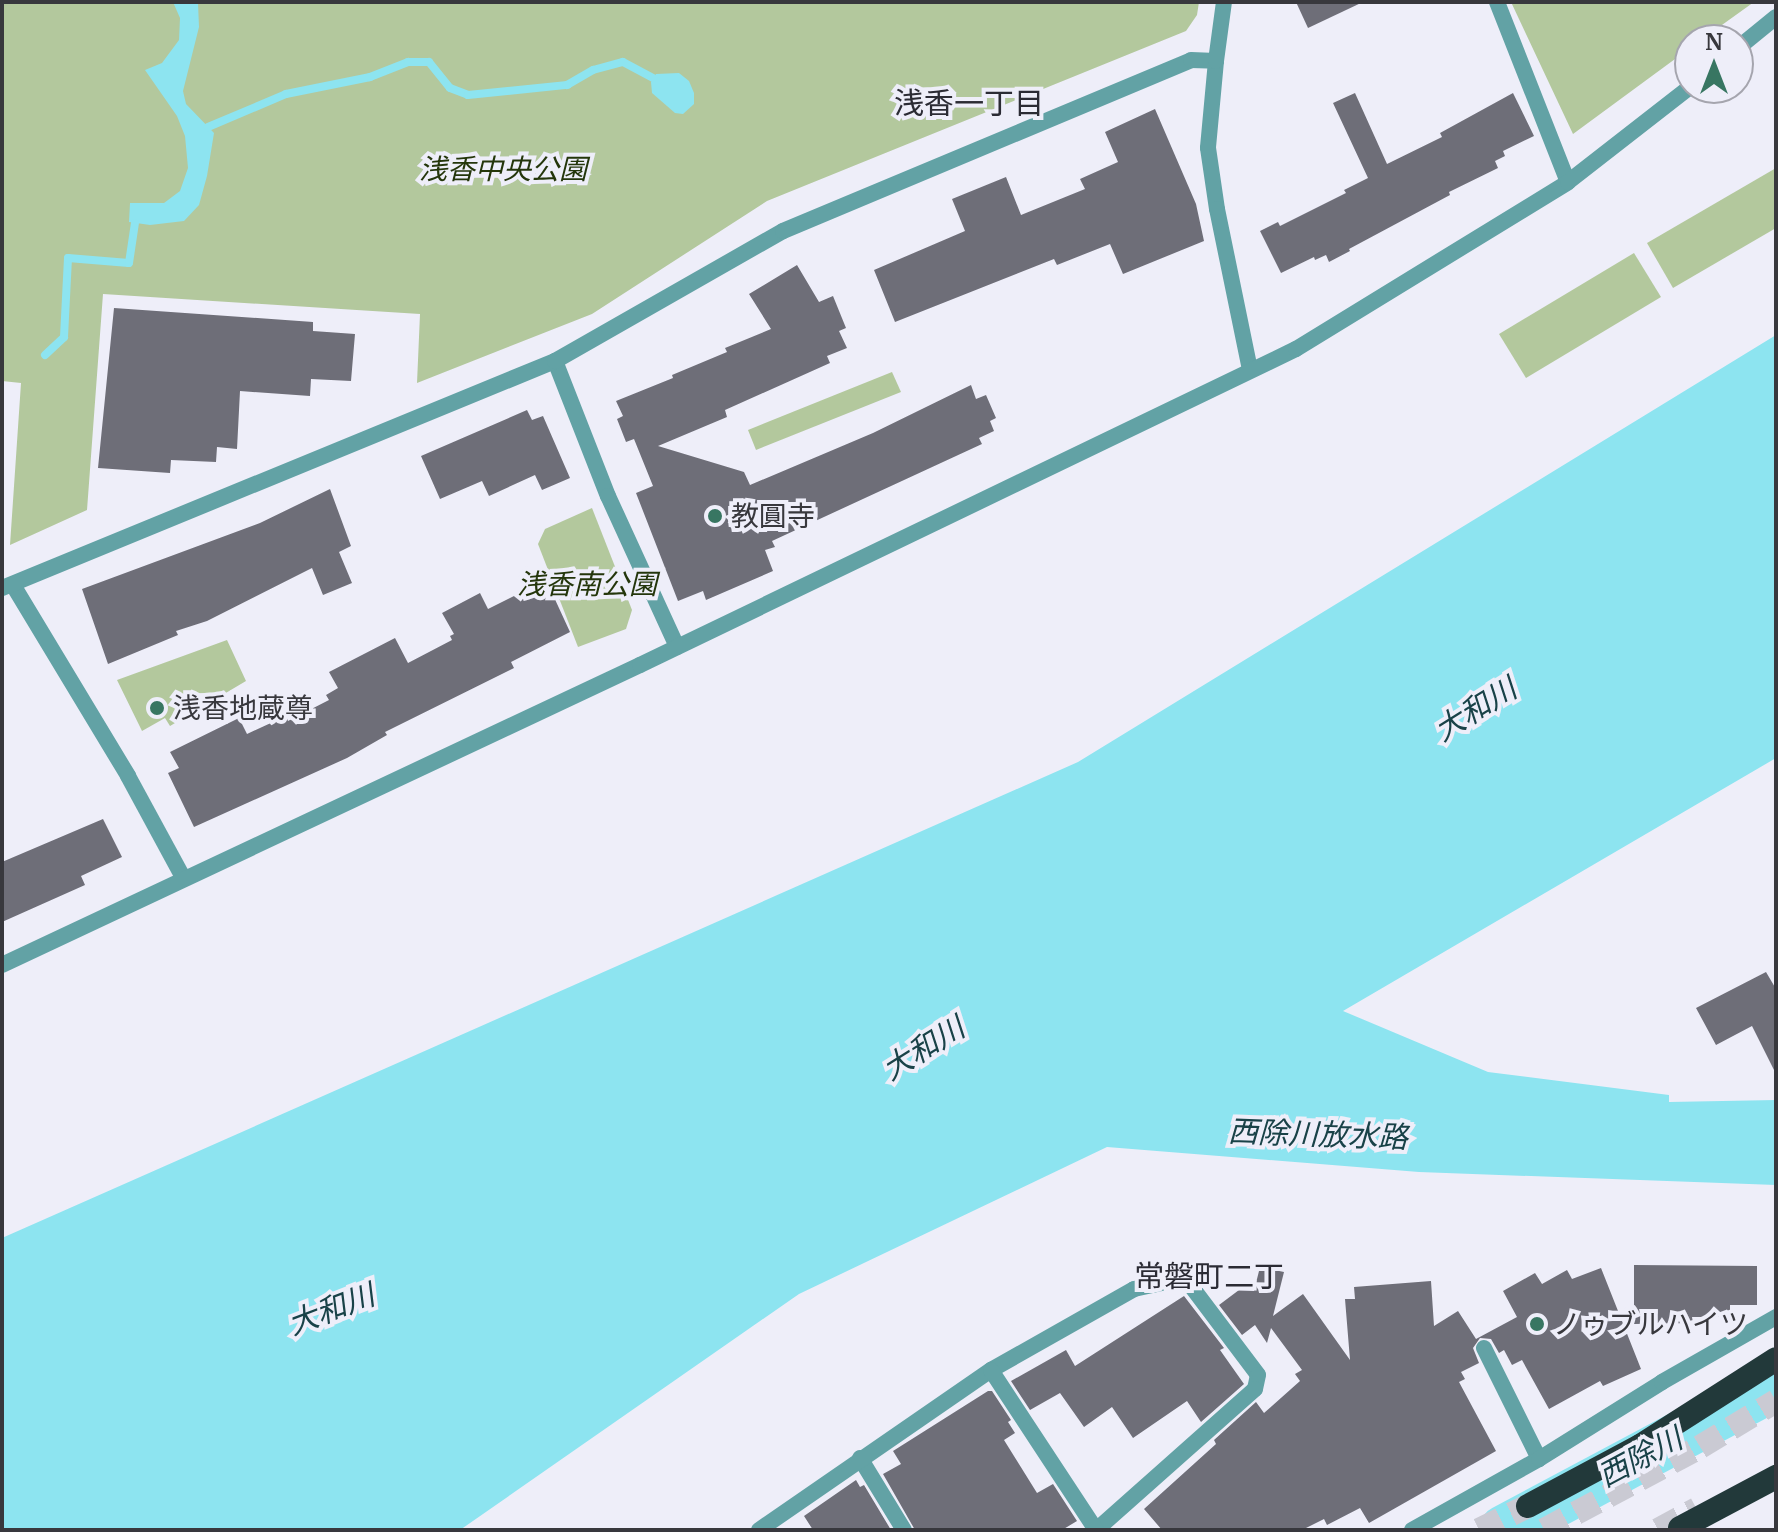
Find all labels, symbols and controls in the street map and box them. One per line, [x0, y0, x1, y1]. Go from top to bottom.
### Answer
north arrow [1674, 24, 1754, 104]
text: N [1705, 28, 1723, 56]
district label: 浅香一丁目 [894, 85, 1044, 121]
park label: 浅香中央公園 [419, 152, 587, 186]
place label: 教圓寺 [731, 499, 815, 533]
marker: 教圓寺 [706, 507, 724, 525]
park label: 浅香南公園 [517, 567, 657, 601]
water label: 大和川 [1427, 670, 1523, 748]
place label: 浅香地蔵尊 [173, 691, 313, 725]
marker: 浅香地蔵尊 [148, 699, 166, 717]
water label: 大和川 [875, 1009, 971, 1087]
water label: 西除川放水路 [1227, 1113, 1409, 1155]
district label: 常磐町二丁 [1134, 1258, 1284, 1294]
water label: 大和川 [283, 1276, 379, 1342]
place label: ノゥブルハイツ [1553, 1307, 1749, 1341]
marker: ノゥブルハイツ [1528, 1315, 1546, 1333]
water label: 西除川 [1592, 1420, 1688, 1494]

